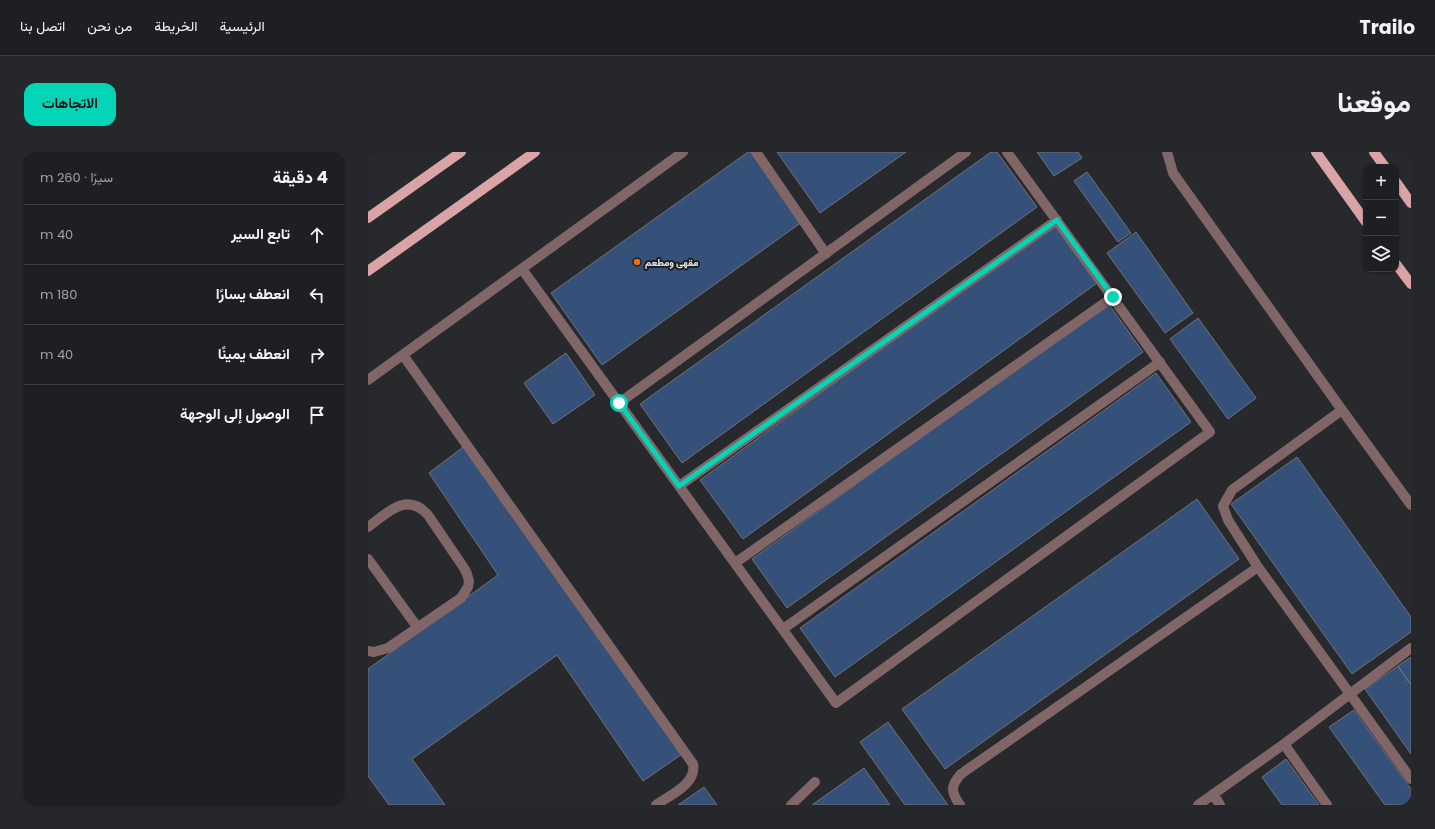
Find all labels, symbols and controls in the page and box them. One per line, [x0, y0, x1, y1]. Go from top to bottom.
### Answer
text: Trailo [1359, 14, 1415, 41]
text: اتصل بنا [20, 16, 65, 36]
text: من نحن [87, 16, 132, 36]
text: الخريطة [154, 16, 197, 36]
text: الرئيسية [219, 16, 265, 36]
button: الاتجاهات [24, 83, 116, 126]
text: موقعنا [1337, 83, 1411, 122]
map controls [1363, 164, 1399, 272]
button: + [1363, 164, 1399, 200]
text: 4 دقيقة [273, 165, 328, 189]
text: سيرًا · 260 m [40, 168, 113, 187]
button: − [1363, 200, 1399, 236]
text: تابع السير [231, 223, 290, 244]
icon: ahead [306, 224, 328, 246]
text: 40 m [40, 225, 73, 244]
button: layers [1363, 236, 1399, 272]
place label: مقهى ومطعم [645, 255, 699, 270]
marker: مقهى ومطعم [632, 257, 642, 267]
text: انعطف يسارًا [216, 283, 290, 304]
icon: left [306, 284, 328, 306]
text: 180 m [40, 285, 77, 304]
route end [1104, 288, 1122, 306]
text: انعطف يمينًا [218, 343, 290, 364]
icon: right [306, 344, 328, 366]
text: 40 m [40, 345, 73, 364]
route start [610, 394, 628, 412]
text: الوصول إلى الوجهة [180, 403, 290, 424]
icon: arrive [306, 404, 328, 426]

